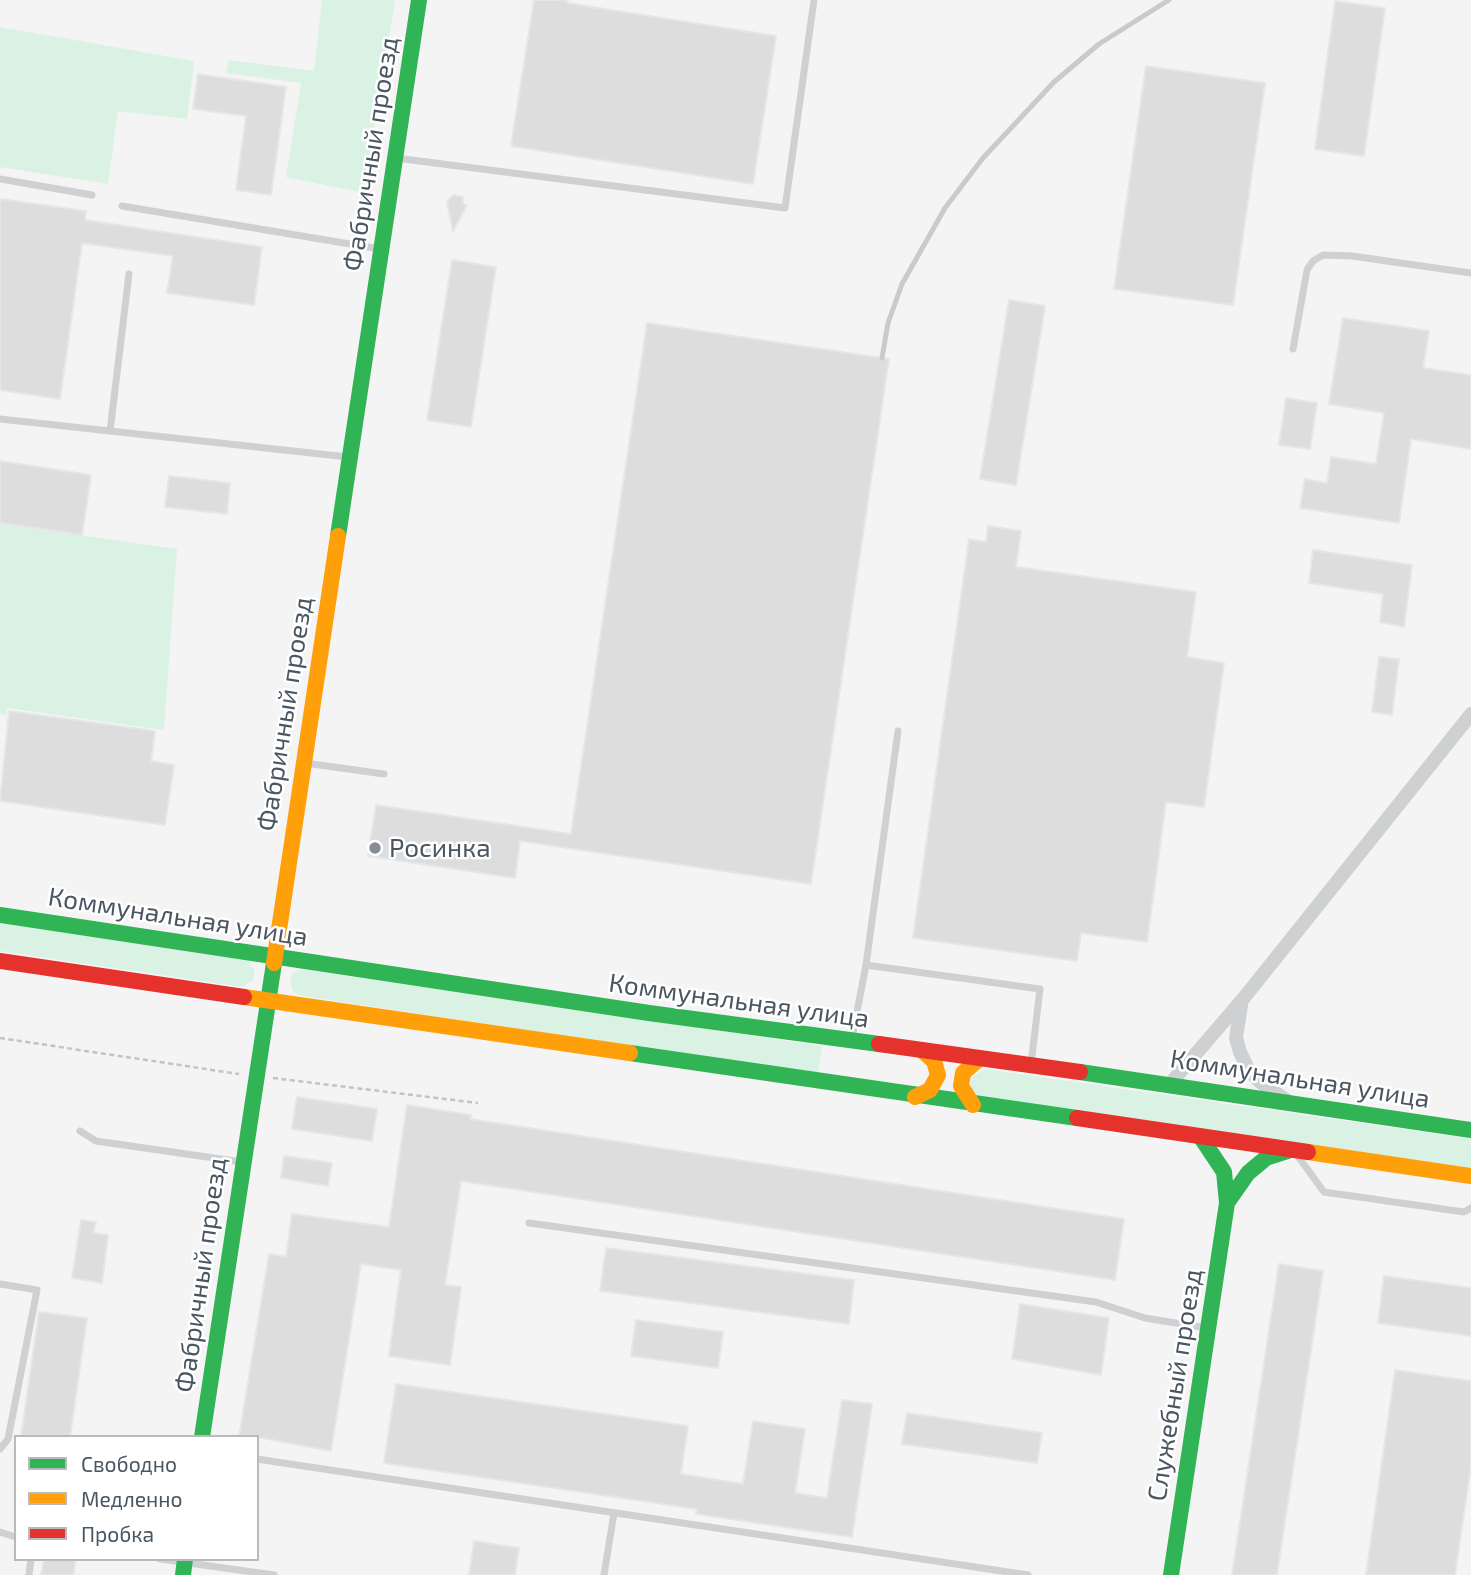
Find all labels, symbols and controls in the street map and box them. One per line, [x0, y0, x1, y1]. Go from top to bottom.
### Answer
street label: Фабричный проезд [337, 35, 405, 273]
street label: Фабричный проезд [251, 595, 319, 833]
place label: Росинка [389, 832, 491, 864]
marker: Росинка [367, 840, 383, 856]
street label: Коммунальная улица [46, 881, 310, 953]
street label: Коммунальная улица [607, 967, 871, 1035]
street label: Коммунальная улица [1168, 1043, 1432, 1115]
street label: Фабричный проезд [169, 1156, 233, 1394]
street label: Служебный проезд [1141, 1267, 1209, 1503]
legend [14, 1435, 259, 1561]
text: Свободно [81, 1451, 177, 1476]
text: Медленно [81, 1486, 183, 1511]
text: Пробка [81, 1521, 154, 1546]

